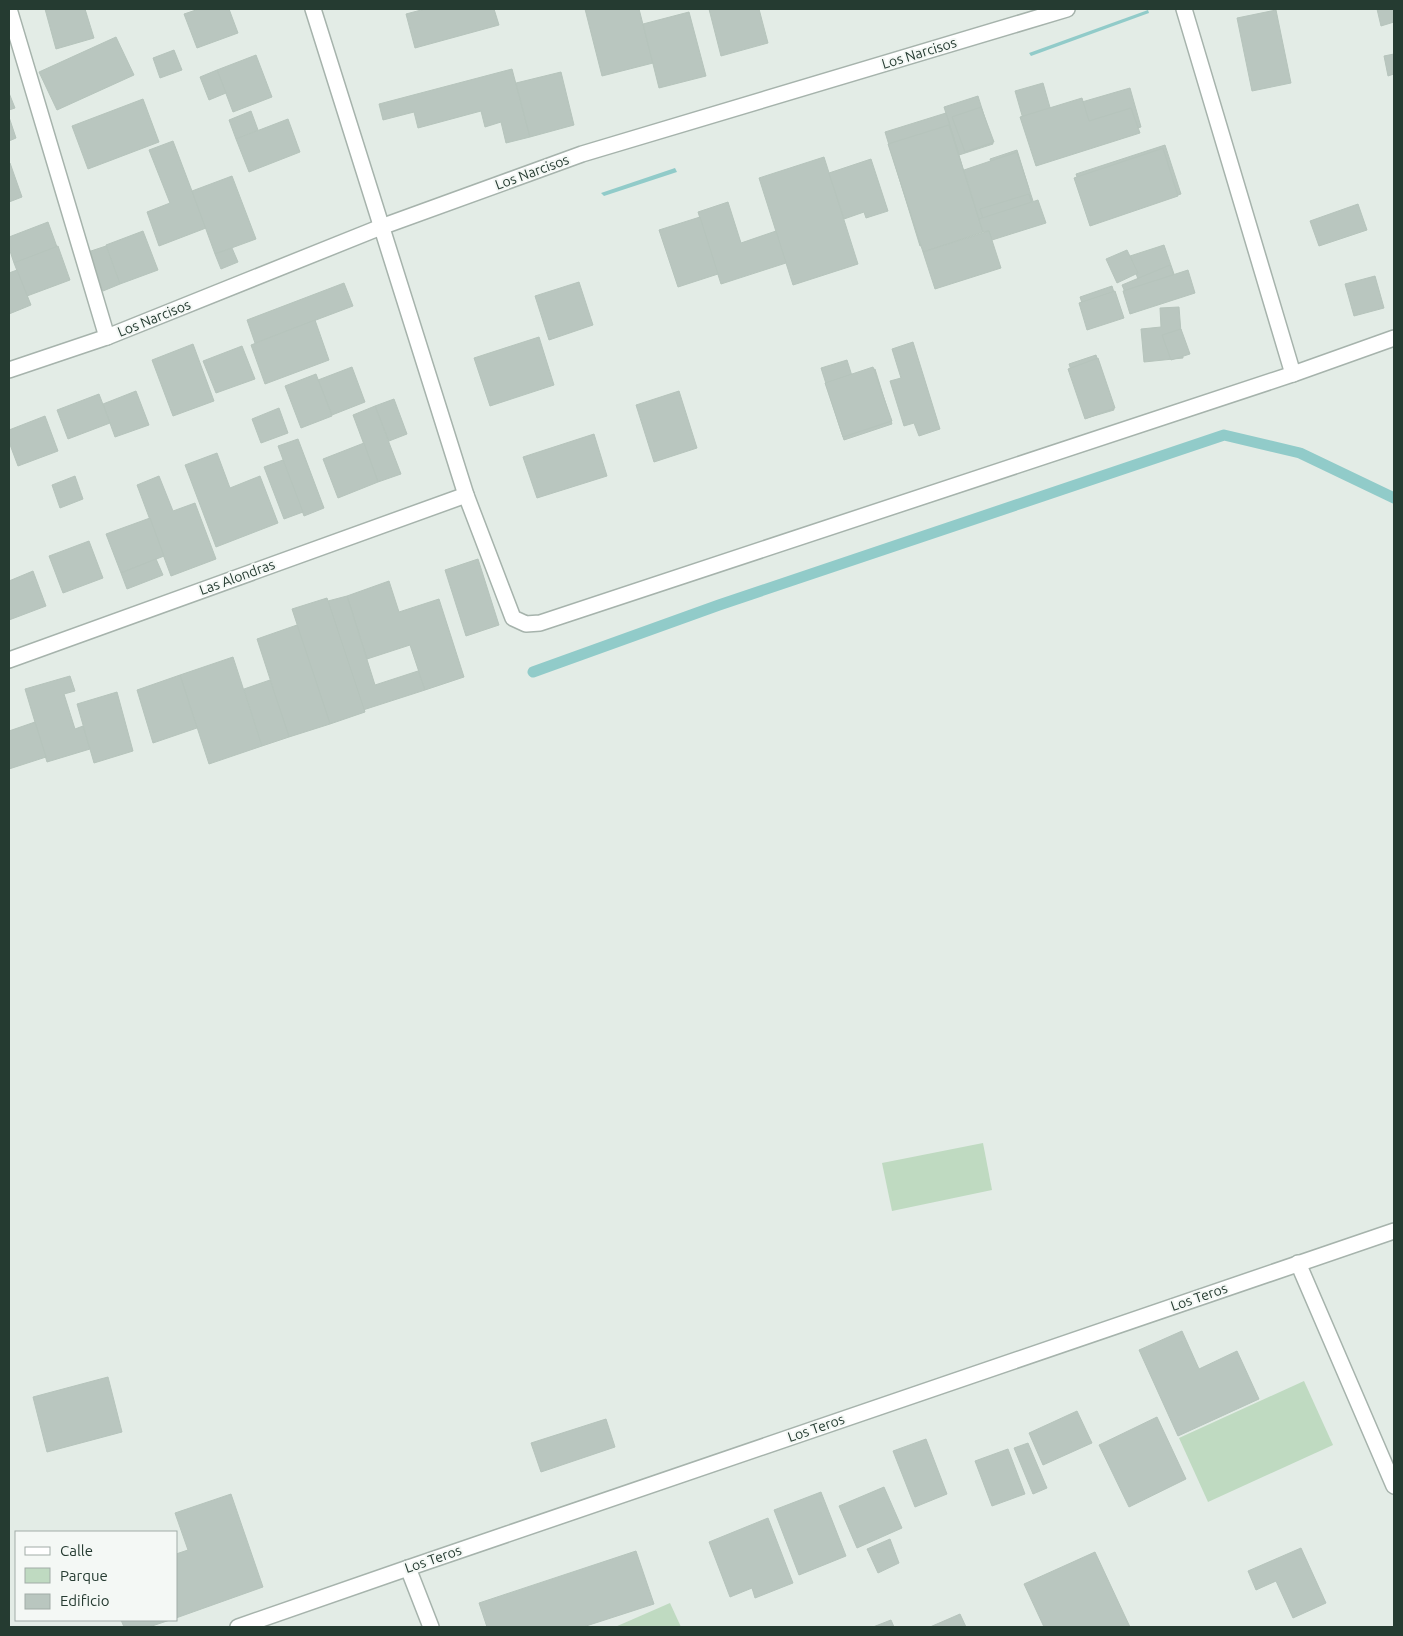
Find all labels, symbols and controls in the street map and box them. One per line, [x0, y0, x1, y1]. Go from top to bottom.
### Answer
street label: Los Narcisos [880, 34, 958, 72]
street label: Los Narcisos [493, 151, 571, 193]
street label: Los Narcisos [115, 296, 193, 340]
street label: Las Alondras [197, 556, 277, 598]
street label: Los Teros [1169, 1280, 1229, 1314]
street label: Los Teros [786, 1411, 846, 1445]
legend [15, 1531, 178, 1621]
text: Calle [60, 1542, 93, 1559]
street label: Los Teros [403, 1542, 463, 1576]
text: Parque [60, 1567, 108, 1584]
text: Edificio [60, 1592, 109, 1609]

